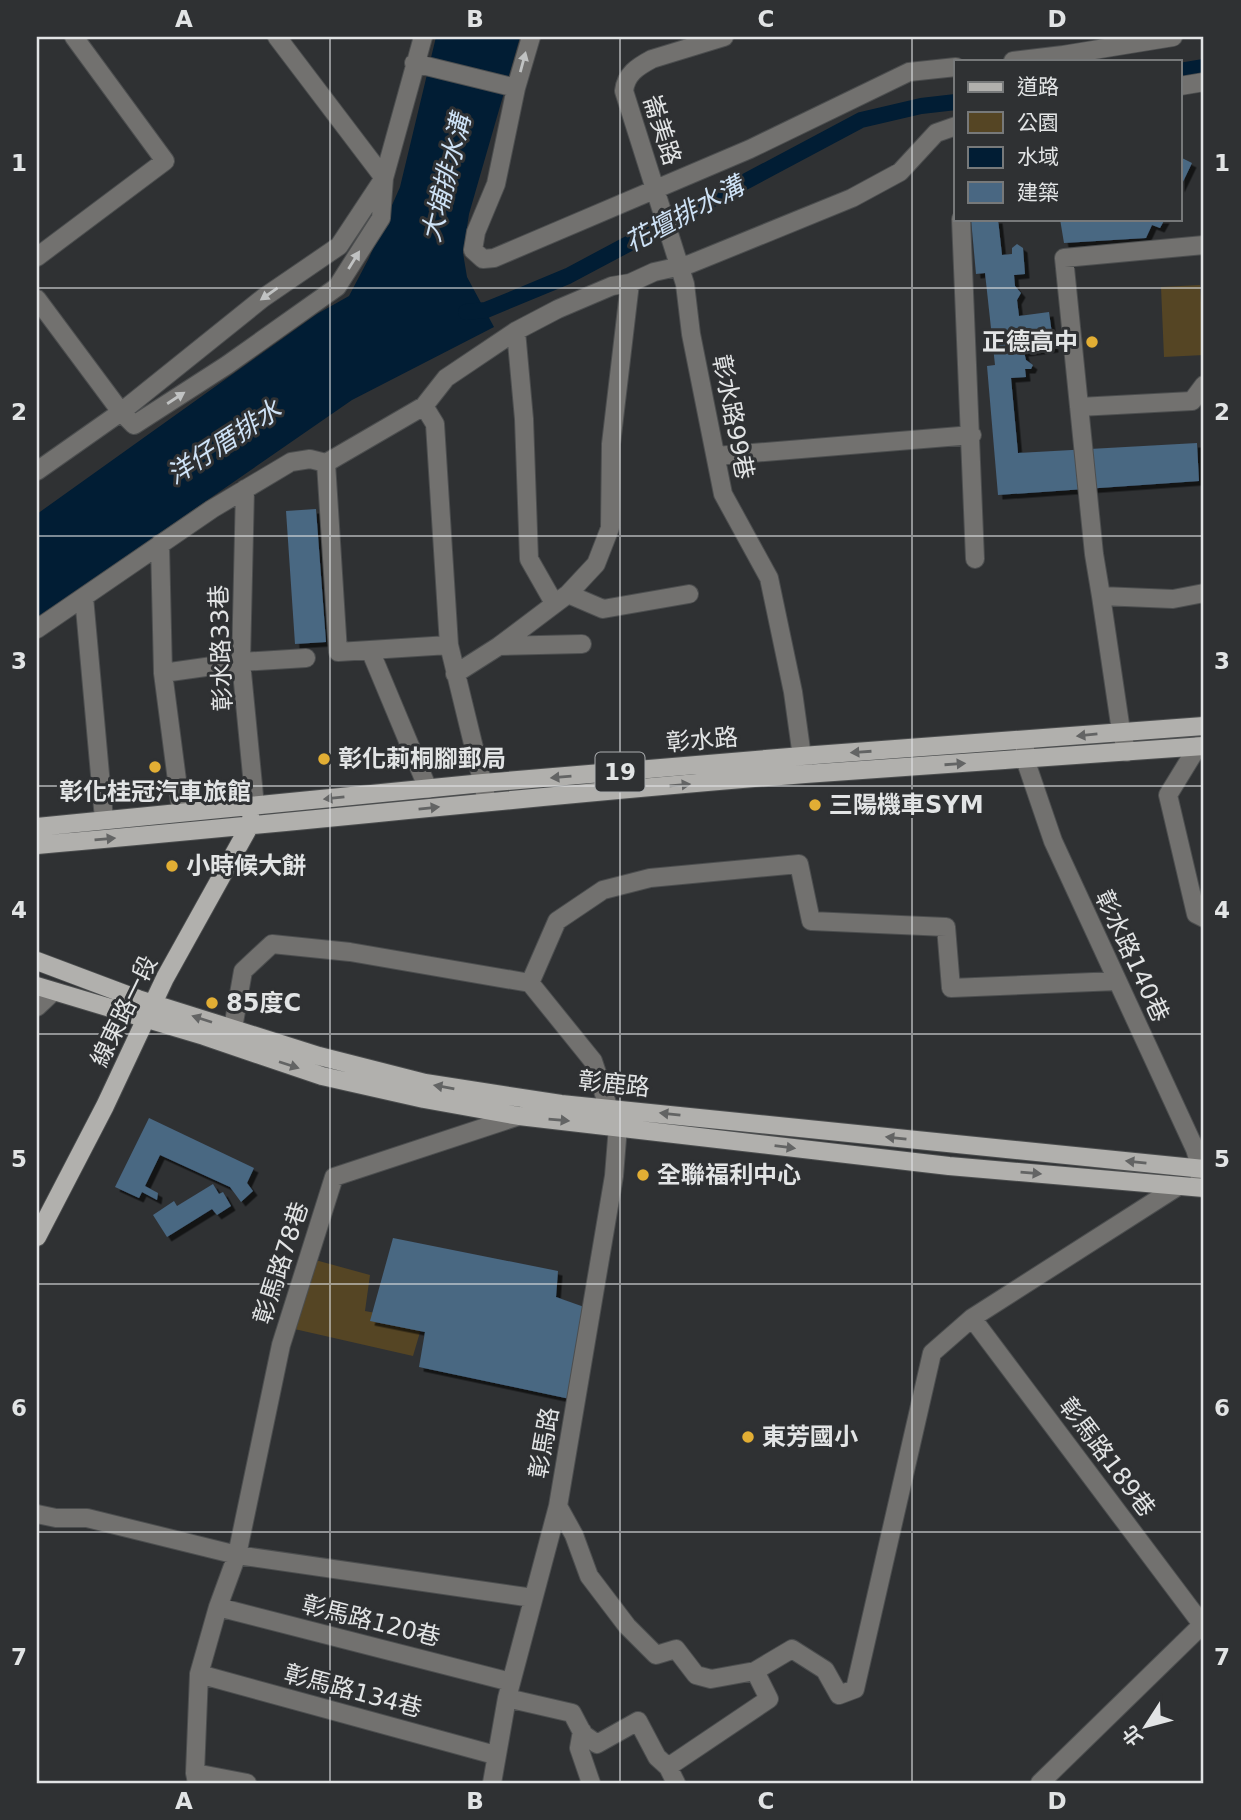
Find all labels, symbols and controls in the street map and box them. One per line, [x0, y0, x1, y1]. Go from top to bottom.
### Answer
text: A [175, 6, 193, 32]
text: B [466, 6, 484, 32]
text: C [758, 6, 774, 32]
text: D [1047, 6, 1067, 32]
one-way arrow [519, 52, 529, 73]
legend [954, 60, 1182, 220]
text: 道路 [1017, 75, 1059, 99]
street label: 崙美路 [638, 91, 686, 169]
water label: 大埔排水溝 [416, 107, 477, 245]
text: 公園 [1017, 111, 1059, 135]
text: 水域 [1017, 145, 1059, 169]
text: 1 [11, 150, 27, 176]
text: 1 [1214, 150, 1230, 176]
water label: 花壇排水溝 [620, 168, 752, 258]
text: 建築 [1017, 181, 1059, 205]
one-way arrow [348, 251, 361, 270]
one-way arrow [260, 287, 278, 301]
place label: 正德高中 [982, 328, 1078, 356]
marker: 正德高中 [1084, 334, 1100, 350]
street label: 彰水路99巷 [707, 352, 759, 482]
one-way arrow [167, 391, 185, 405]
water label: 洋仔厝排水 [161, 393, 288, 490]
text: 2 [11, 399, 27, 425]
text: 2 [1214, 399, 1230, 425]
street label: 彰水路33巷 [205, 584, 237, 712]
text: 3 [11, 648, 27, 674]
text: 3 [1214, 648, 1230, 674]
street label: 彰水路 [665, 723, 739, 757]
one-way arrow [1076, 729, 1098, 740]
place label: 彰化莿桐腳郵局 [338, 745, 506, 773]
one-way arrow [849, 747, 871, 758]
marker: 彰化莿桐腳郵局 [316, 751, 332, 767]
road number: 19 [596, 752, 644, 792]
one-way arrow [945, 758, 967, 769]
marker: 彰化桂冠汽車旅館 [147, 759, 163, 775]
one-way arrow [549, 772, 571, 783]
place label: 彰化桂冠汽車旅館 [59, 778, 251, 806]
one-way arrow [669, 779, 691, 790]
place label: 三陽機車SYM [829, 791, 984, 819]
one-way arrow [323, 793, 345, 804]
marker: 三陽機車SYM [807, 797, 823, 813]
one-way arrow [418, 803, 440, 814]
one-way arrow [94, 833, 116, 844]
place label: 小時候大餅 [186, 852, 306, 880]
marker: 小時候大餅 [164, 858, 180, 874]
street label: 彰水路140巷 [1089, 886, 1175, 1026]
text: 4 [11, 897, 27, 923]
text: 4 [1214, 897, 1230, 923]
street label: 線東路一段 [85, 951, 163, 1071]
place label: 85度C [226, 989, 301, 1017]
marker: 85度C [204, 995, 220, 1011]
one-way arrow [191, 1013, 212, 1024]
one-way arrow [279, 1060, 300, 1070]
street label: 彰鹿路 [577, 1066, 651, 1102]
one-way arrow [433, 1081, 455, 1092]
one-way arrow [659, 1109, 681, 1120]
one-way arrow [549, 1115, 571, 1126]
one-way arrow [885, 1132, 907, 1143]
one-way arrow [774, 1142, 796, 1153]
text: 5 [11, 1146, 27, 1172]
text: 5 [1214, 1146, 1230, 1172]
one-way arrow [1125, 1156, 1147, 1167]
place label: 全聯福利中心 [657, 1161, 801, 1189]
marker: 全聯福利中心 [635, 1167, 651, 1183]
one-way arrow [1020, 1168, 1042, 1179]
street label: 彰馬路78巷 [248, 1198, 314, 1328]
street label: 彰馬路189巷 [1053, 1392, 1161, 1522]
text: 6 [11, 1395, 27, 1421]
text: 6 [1214, 1395, 1230, 1421]
street label: 彰馬路 [524, 1405, 564, 1481]
place label: 東芳國小 [762, 1423, 858, 1451]
marker: 東芳國小 [740, 1429, 756, 1445]
street label: 彰馬路120巷 [299, 1590, 443, 1652]
text: 7 [11, 1644, 27, 1670]
text: 7 [1214, 1644, 1230, 1670]
street label: 彰馬路134巷 [281, 1659, 425, 1723]
north arrow [1112, 1690, 1182, 1760]
text: 北 [1118, 1722, 1147, 1750]
text: A [175, 1788, 193, 1814]
text: B [466, 1788, 484, 1814]
text: C [758, 1788, 774, 1814]
text: D [1047, 1788, 1067, 1814]

